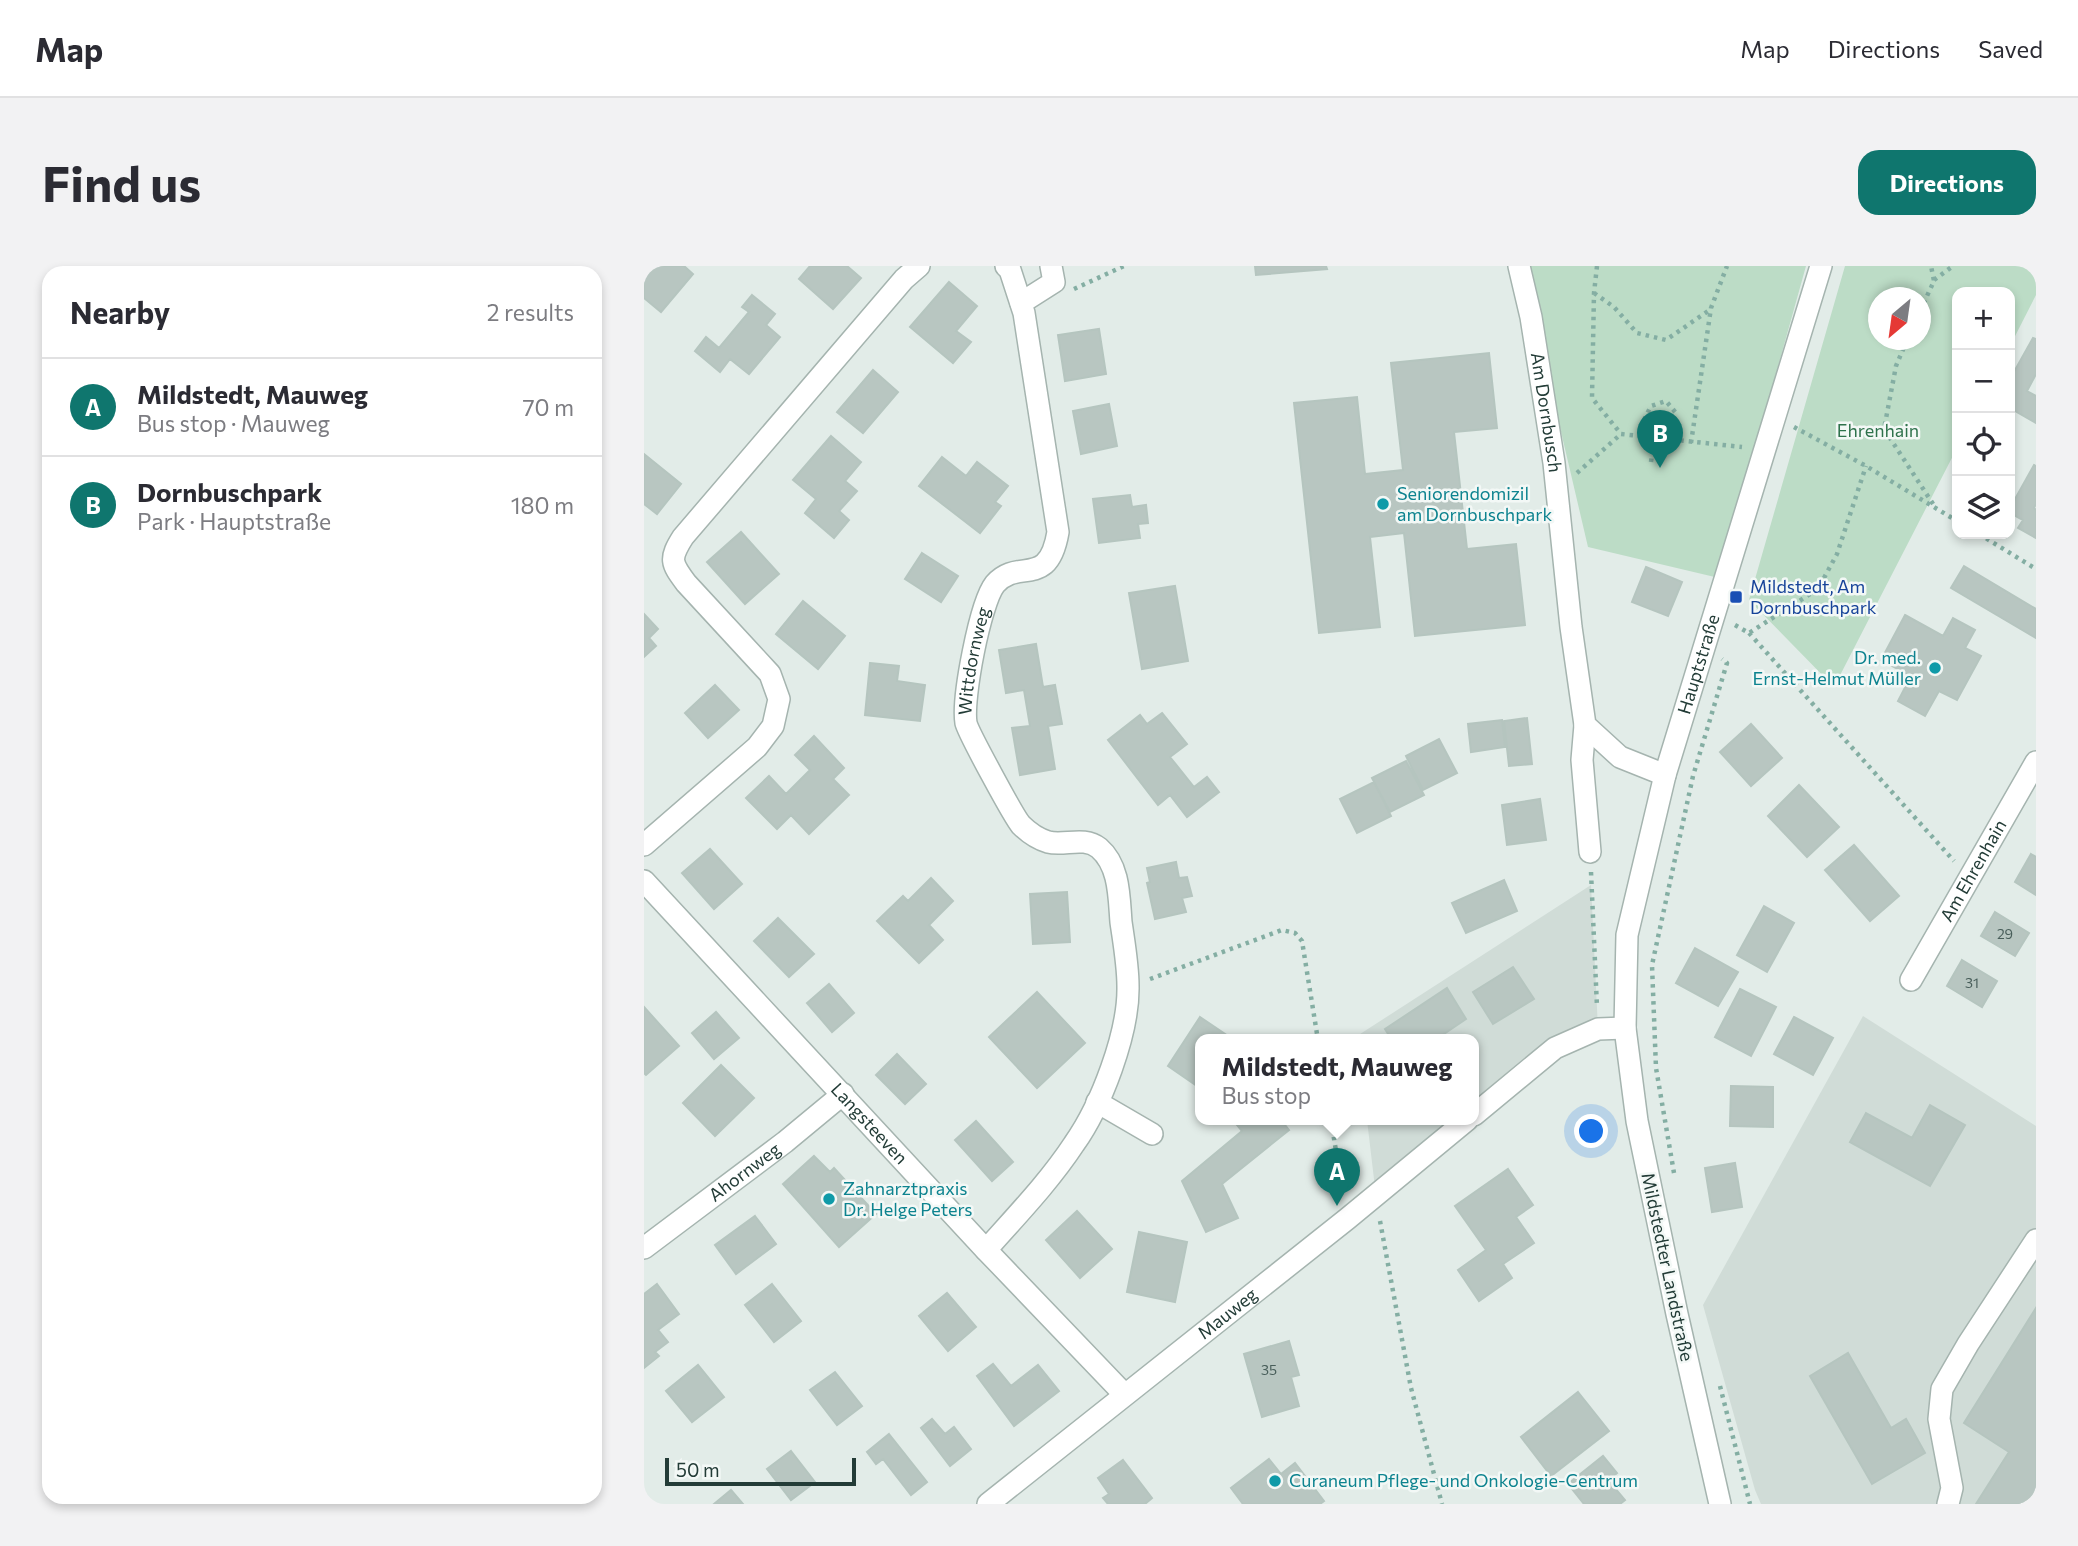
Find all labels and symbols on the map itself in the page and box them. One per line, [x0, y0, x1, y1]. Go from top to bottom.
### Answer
north arrow [1868, 287, 1931, 350]
street label: Am Dornbusch [1527, 351, 1567, 473]
pin: B [1637, 410, 1683, 468]
park label: Ehrenhain [1837, 419, 1919, 441]
place label: Seniorendomizil am Dornbuschpark [1397, 482, 1552, 525]
marker: Seniorendomizil am Dornbuschpark [1375, 496, 1391, 512]
place label: Mildstedt, Am Dornbuschpark [1750, 575, 1877, 618]
marker: Mildstedt, Am Dornbuschpark [1728, 589, 1744, 605]
street label: Wittdornweg [953, 604, 994, 716]
street label: Hauptstraße [1672, 611, 1724, 717]
place label: Dr. med. Ernst-Helmut Müller [1752, 646, 1921, 689]
marker: Dr. med. Ernst-Helmut Müller [1927, 660, 1943, 676]
street label: Am Ehrenhain [1935, 815, 2011, 925]
house number: 29 [1997, 925, 2013, 942]
house number: 31 [1965, 974, 1979, 991]
street label: Langsteeven [827, 1078, 913, 1168]
your location [1574, 1114, 1608, 1148]
street label: Ahornweg [704, 1137, 785, 1206]
pin: A [1314, 1148, 1360, 1206]
street label: Mildstedter Landstraße [1637, 1170, 1699, 1363]
place label: Zahnarztpraxis Dr. Helge Peters [843, 1177, 972, 1220]
marker: Zahnarztpraxis Dr. Helge Peters [821, 1191, 837, 1207]
street label: Mauweg [1193, 1282, 1261, 1343]
house number: 35 [1261, 1361, 1277, 1378]
scale bar [665, 1455, 856, 1487]
place label: Curaneum Pflege- und Onkologie-Centrum [1289, 1469, 1638, 1491]
marker: Curaneum Pflege- und Onkologie-Centrum [1267, 1473, 1283, 1489]

